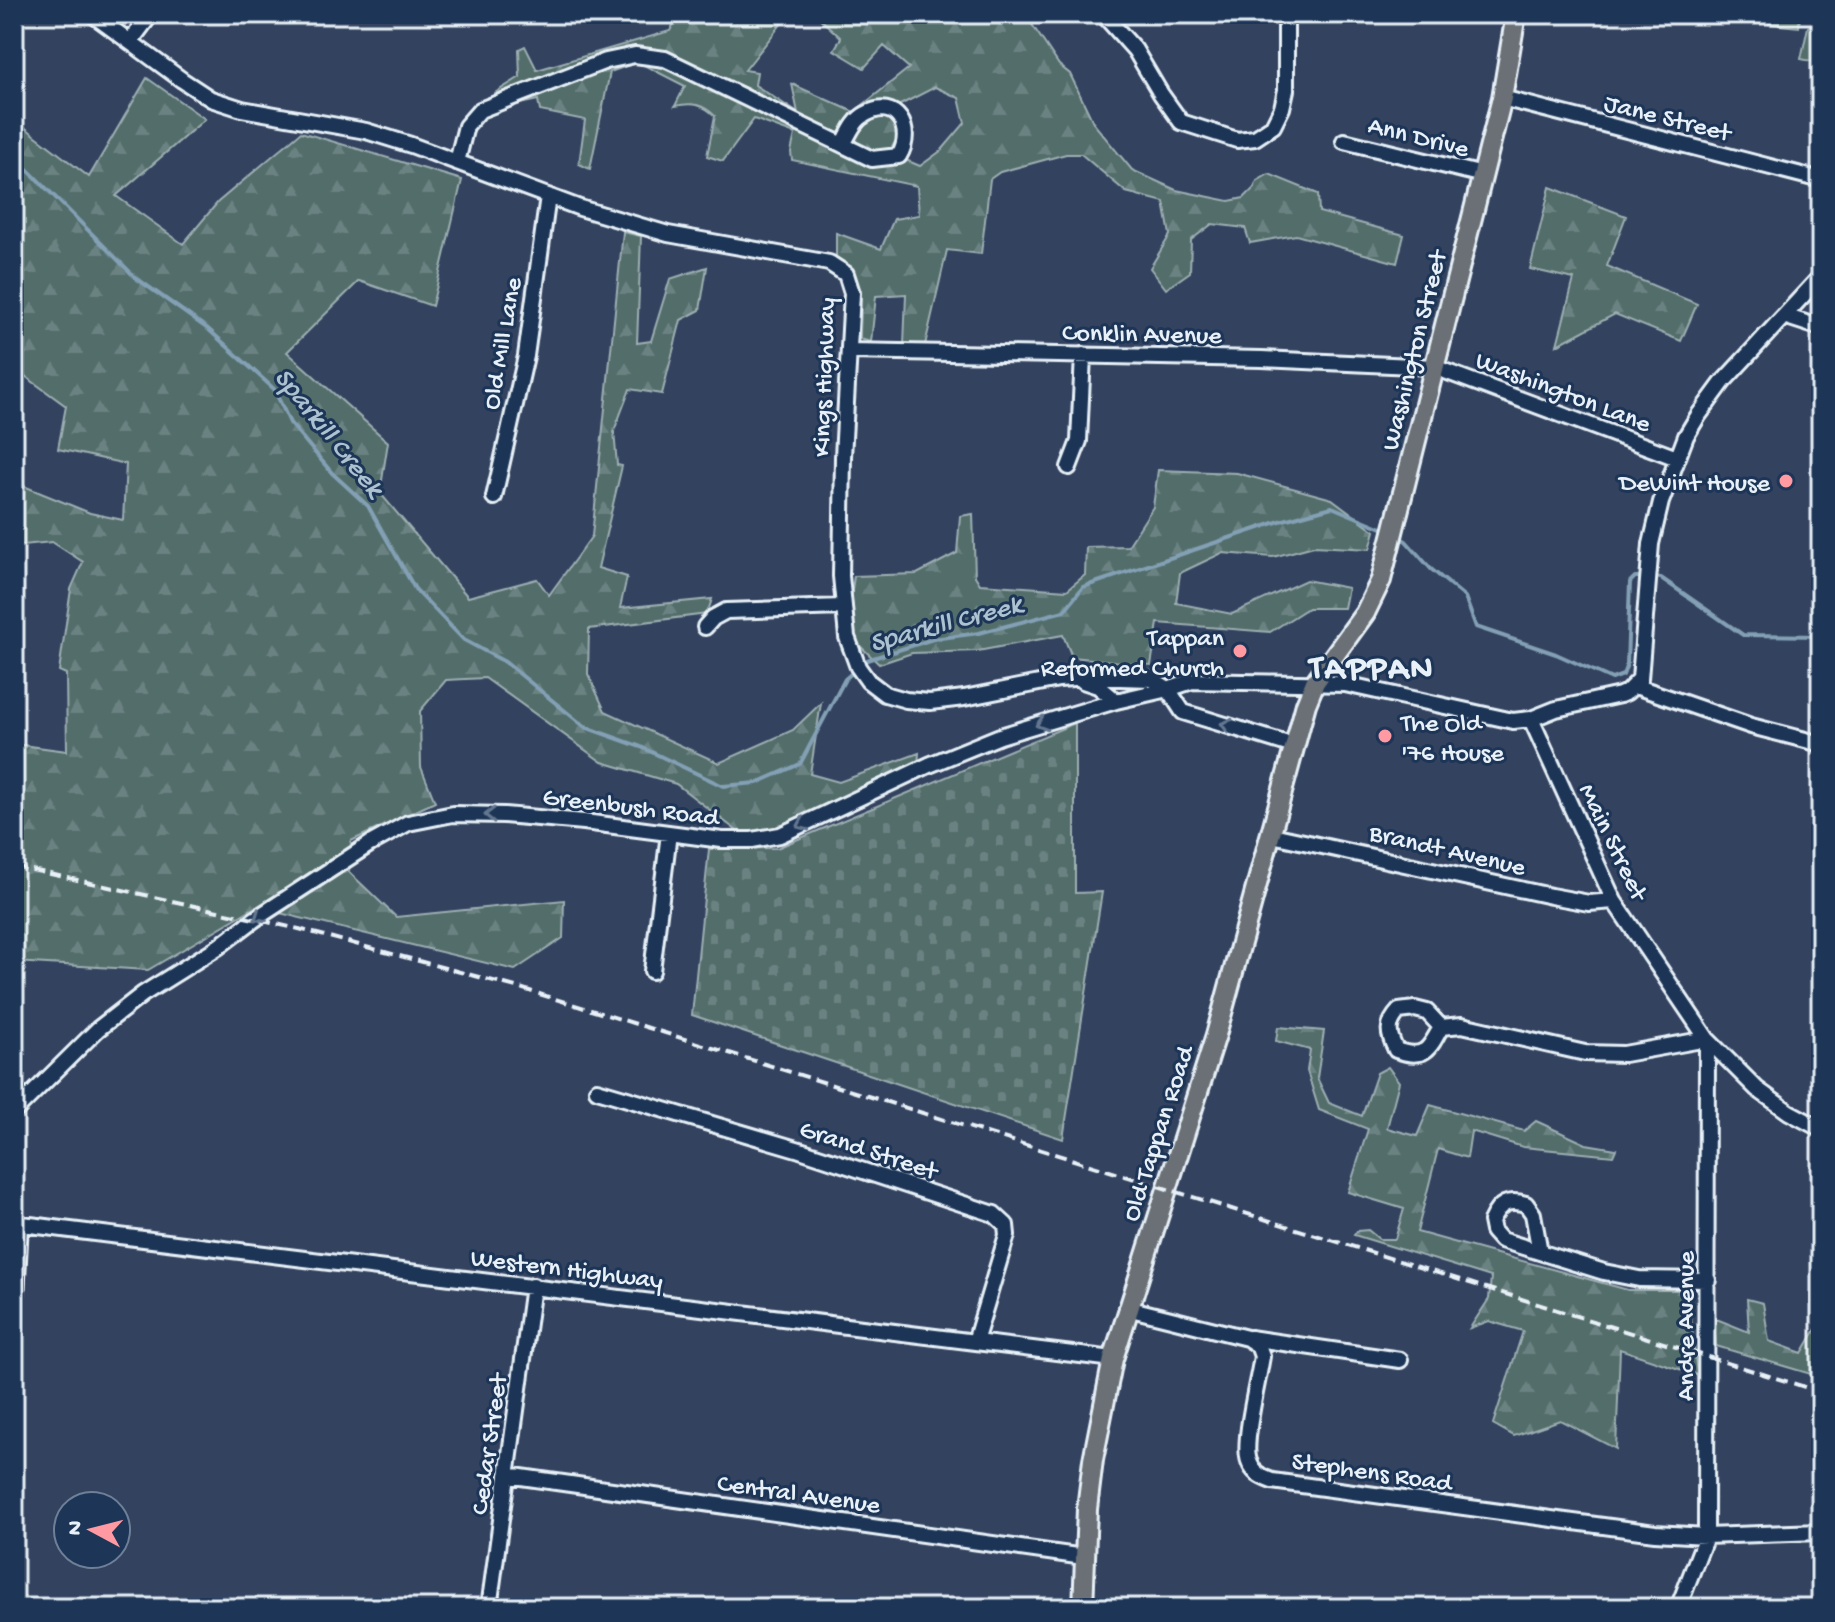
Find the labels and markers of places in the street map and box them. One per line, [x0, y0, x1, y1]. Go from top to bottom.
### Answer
place label: DeWint House [1617, 470, 1771, 501]
marker: DeWint House [1777, 472, 1795, 490]
place label: Tappan Reformed Church [1041, 625, 1225, 686]
marker: Tappan Reformed Church [1231, 642, 1249, 660]
place label: The Old '76 House [1399, 710, 1505, 771]
marker: The Old '76 House [1376, 727, 1394, 745]

